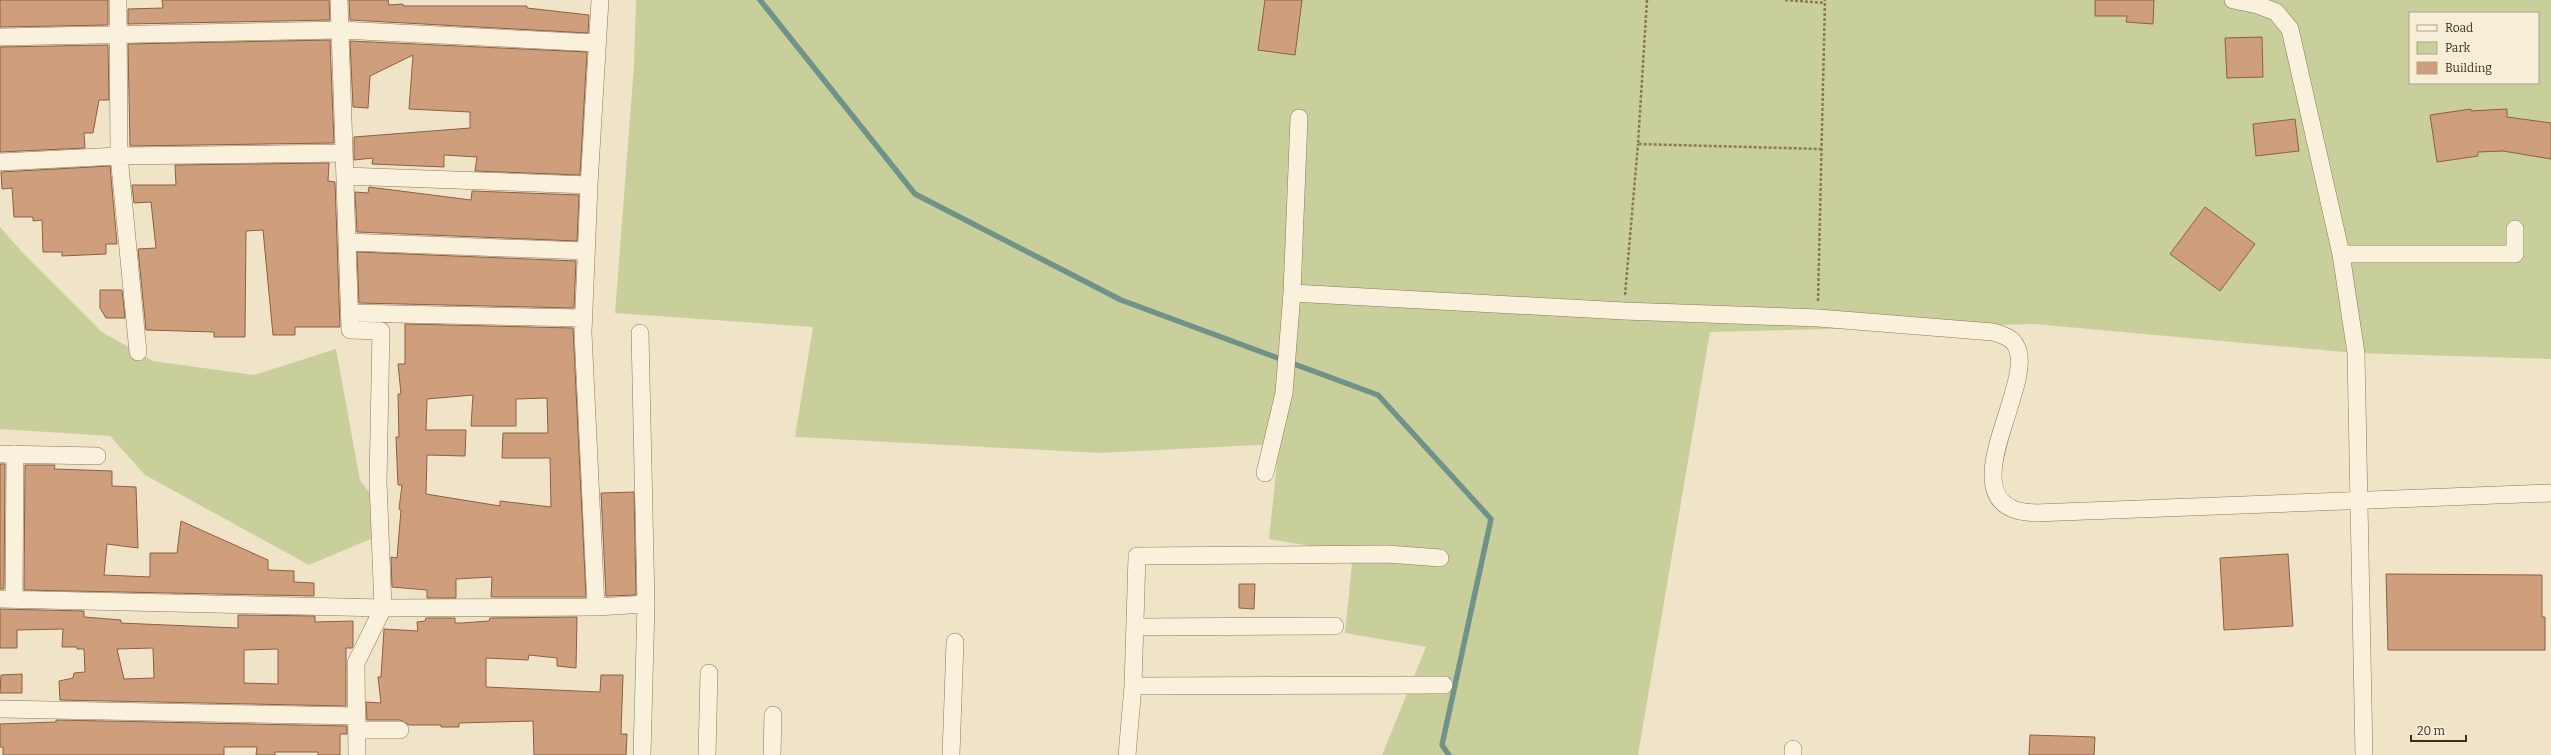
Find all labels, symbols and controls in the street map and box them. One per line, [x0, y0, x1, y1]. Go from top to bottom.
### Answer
legend [2409, 12, 2539, 84]
text: Road [2445, 21, 2473, 35]
text: Park [2445, 41, 2471, 55]
text: Building [2445, 61, 2492, 75]
scale bar [2411, 717, 2466, 743]
text: 20 m [2417, 724, 2446, 738]

